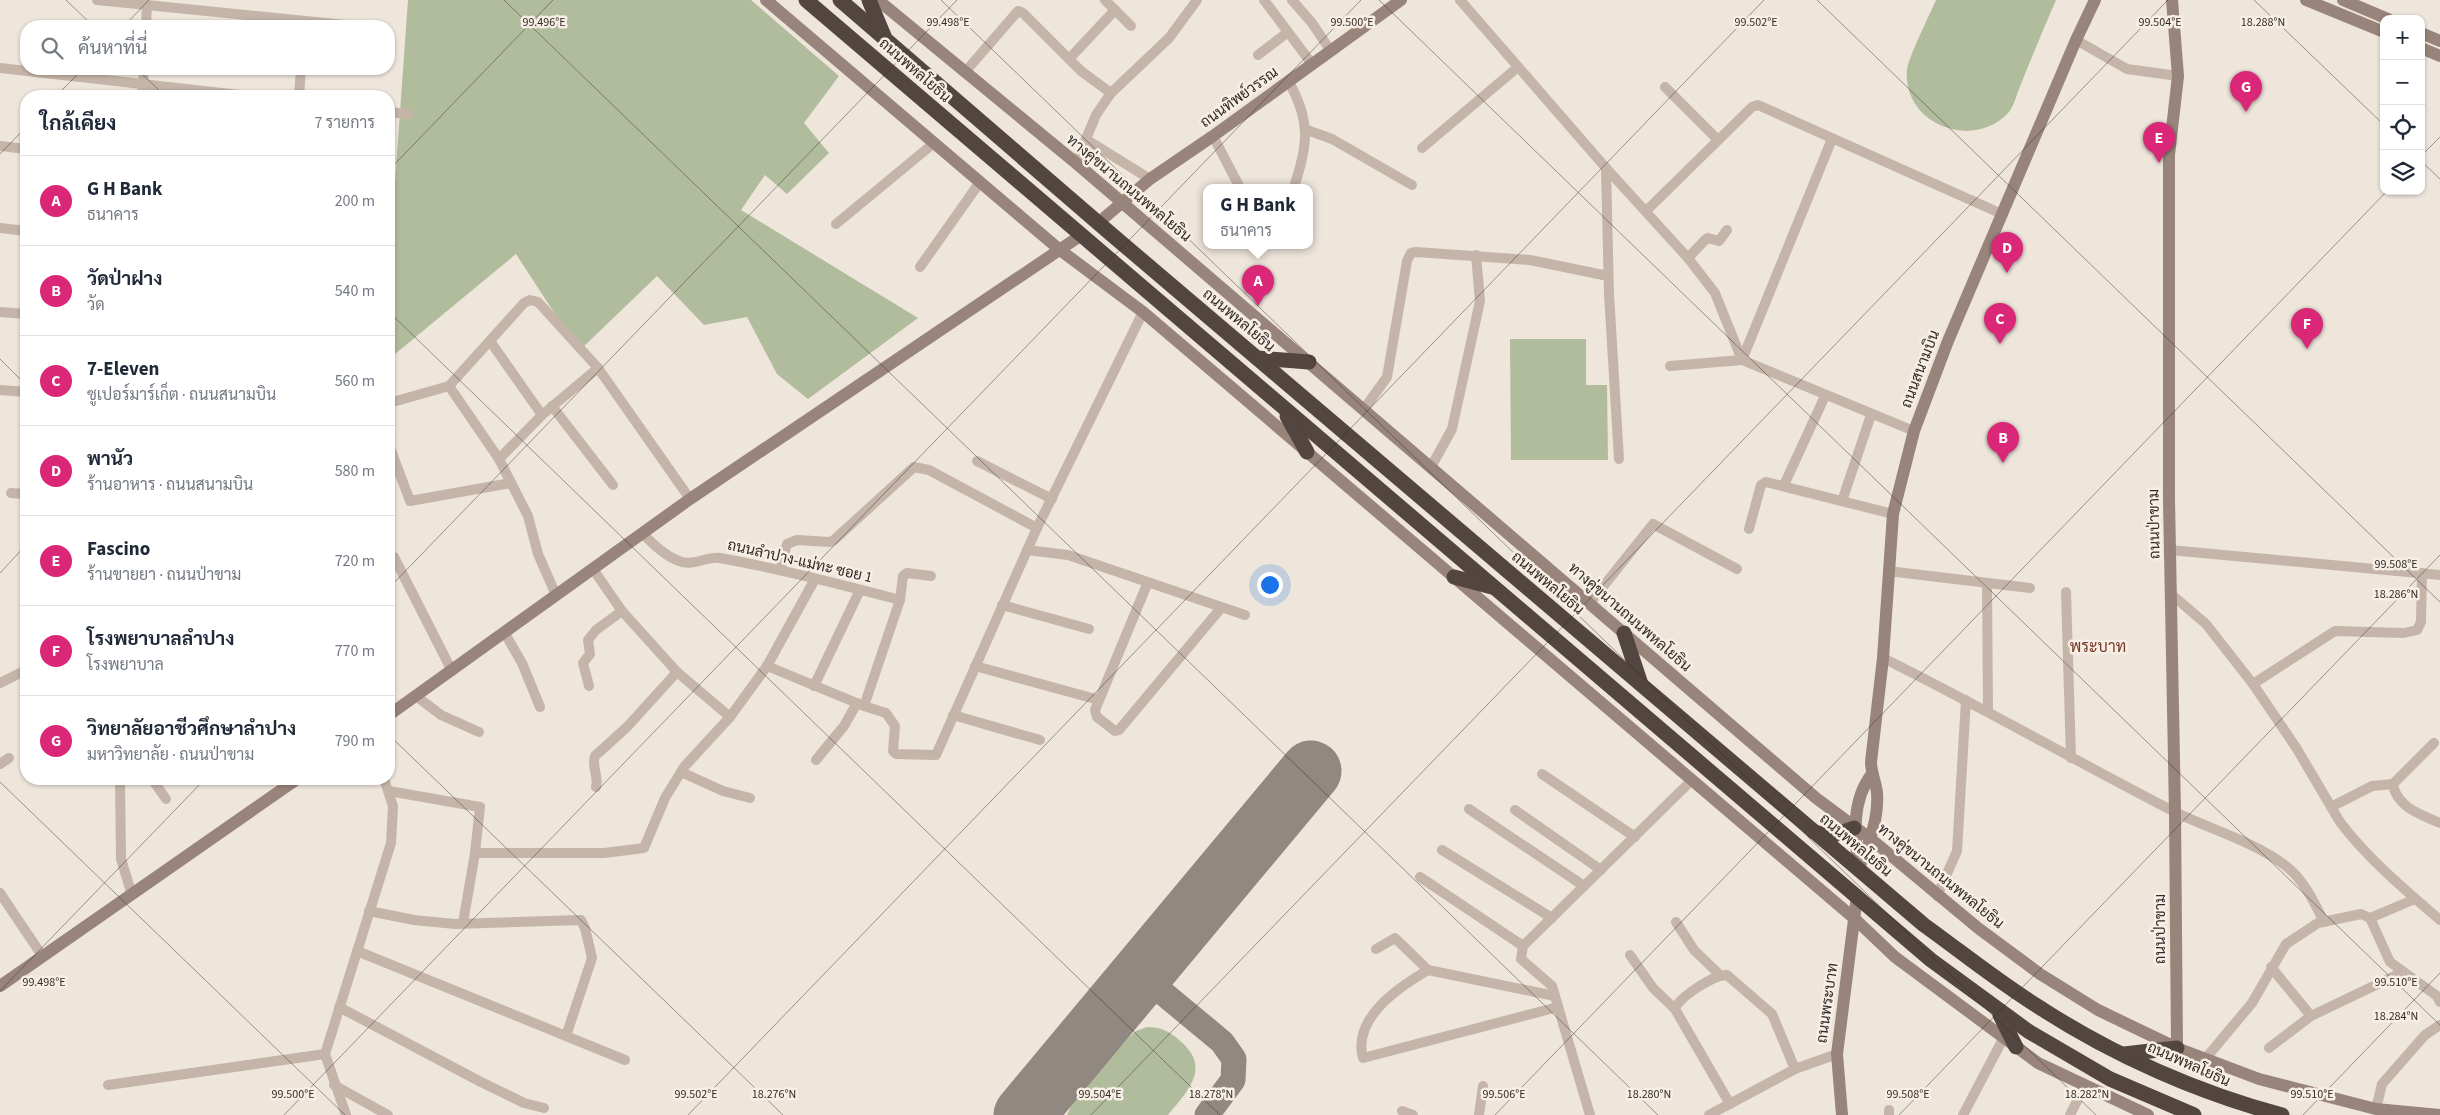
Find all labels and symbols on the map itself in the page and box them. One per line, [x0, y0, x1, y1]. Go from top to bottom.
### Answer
text: 99.496°E [522, 14, 566, 31]
text: 99.498°E [926, 14, 970, 31]
text: 99.500°E [1330, 14, 1374, 31]
text: 99.502°E [1734, 14, 1778, 31]
text: 99.504°E [2138, 14, 2182, 31]
text: 18.288°N [2241, 14, 2285, 31]
street label: ถนนพหลโยธิน [874, 33, 955, 107]
street label: ถนนทิพย์วรรณ [1196, 62, 1283, 133]
pin: G [2230, 71, 2262, 112]
pin: E [2143, 122, 2175, 163]
street label: ทางคู่ขนานถนนพหลโยธิน [1062, 130, 1196, 247]
pin: D [1991, 232, 2023, 273]
pin: A [1242, 265, 1274, 306]
street label: ถนนพหลโยธิน [1198, 284, 1279, 357]
pin: C [1984, 303, 2016, 344]
pin: F [2291, 308, 2323, 349]
street label: ถนนสนามบิน [1896, 327, 1945, 411]
pin: B [1987, 422, 2019, 463]
street label: ถนนป่าขาม [2143, 489, 2166, 559]
street label: ถนนลำปาง-แม่ทะ ซอย 1 [725, 535, 874, 588]
street label: ถนนพหลโยธิน [1507, 547, 1588, 620]
text: 99.508°E [2374, 556, 2418, 573]
street label: ทางคู่ขนานถนนพหลโยธิน [1563, 558, 1696, 677]
your location [1257, 572, 1283, 598]
text: 18.286°N [2374, 586, 2418, 603]
district label: พระบาท [2070, 636, 2126, 658]
street label: ถนนพหลโยธิน [1815, 809, 1896, 882]
street label: ทางคู่ขนานถนนพหลโยธิน [1873, 819, 2008, 934]
street label: ถนนป่าขาม [2150, 894, 2171, 964]
street label: ถนนพระบาท [1811, 962, 1844, 1044]
text: 99.498°E [22, 974, 66, 991]
text: 99.510°E [2374, 974, 2418, 991]
text: 18.284°N [2374, 1008, 2418, 1025]
street label: ถนนพหลโยธิน [2144, 1037, 2234, 1092]
text: 99.500°E [271, 1086, 315, 1103]
text: 99.502°E [674, 1086, 718, 1103]
text: 18.276°N [752, 1086, 796, 1103]
text: 99.504°E [1078, 1086, 1122, 1103]
text: 18.278°N [1189, 1086, 1233, 1103]
text: 99.506°E [1482, 1086, 1526, 1103]
text: 18.280°N [1627, 1086, 1671, 1103]
text: 99.508°E [1886, 1086, 1930, 1103]
text: 18.282°N [2065, 1086, 2109, 1103]
text: 99.510°E [2290, 1086, 2334, 1103]

